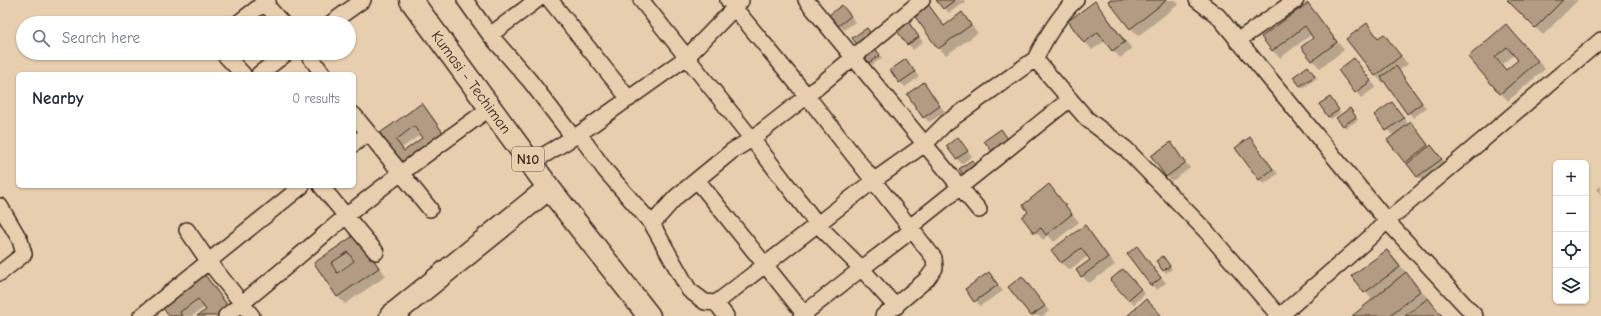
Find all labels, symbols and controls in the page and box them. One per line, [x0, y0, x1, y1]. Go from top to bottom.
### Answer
search box [16, 16, 356, 60]
icon: search [30, 27, 52, 49]
street label: Kumasi - Techiman [428, 27, 515, 137]
text: Search here [62, 29, 140, 47]
text: Nearby [32, 89, 83, 108]
text: 0 results [292, 91, 340, 106]
road number: N10 [512, 147, 544, 171]
map controls [1553, 160, 1589, 304]
button: + [1553, 160, 1589, 196]
button: − [1553, 196, 1589, 232]
button: locate [1553, 232, 1589, 268]
button: layers [1553, 268, 1589, 304]

